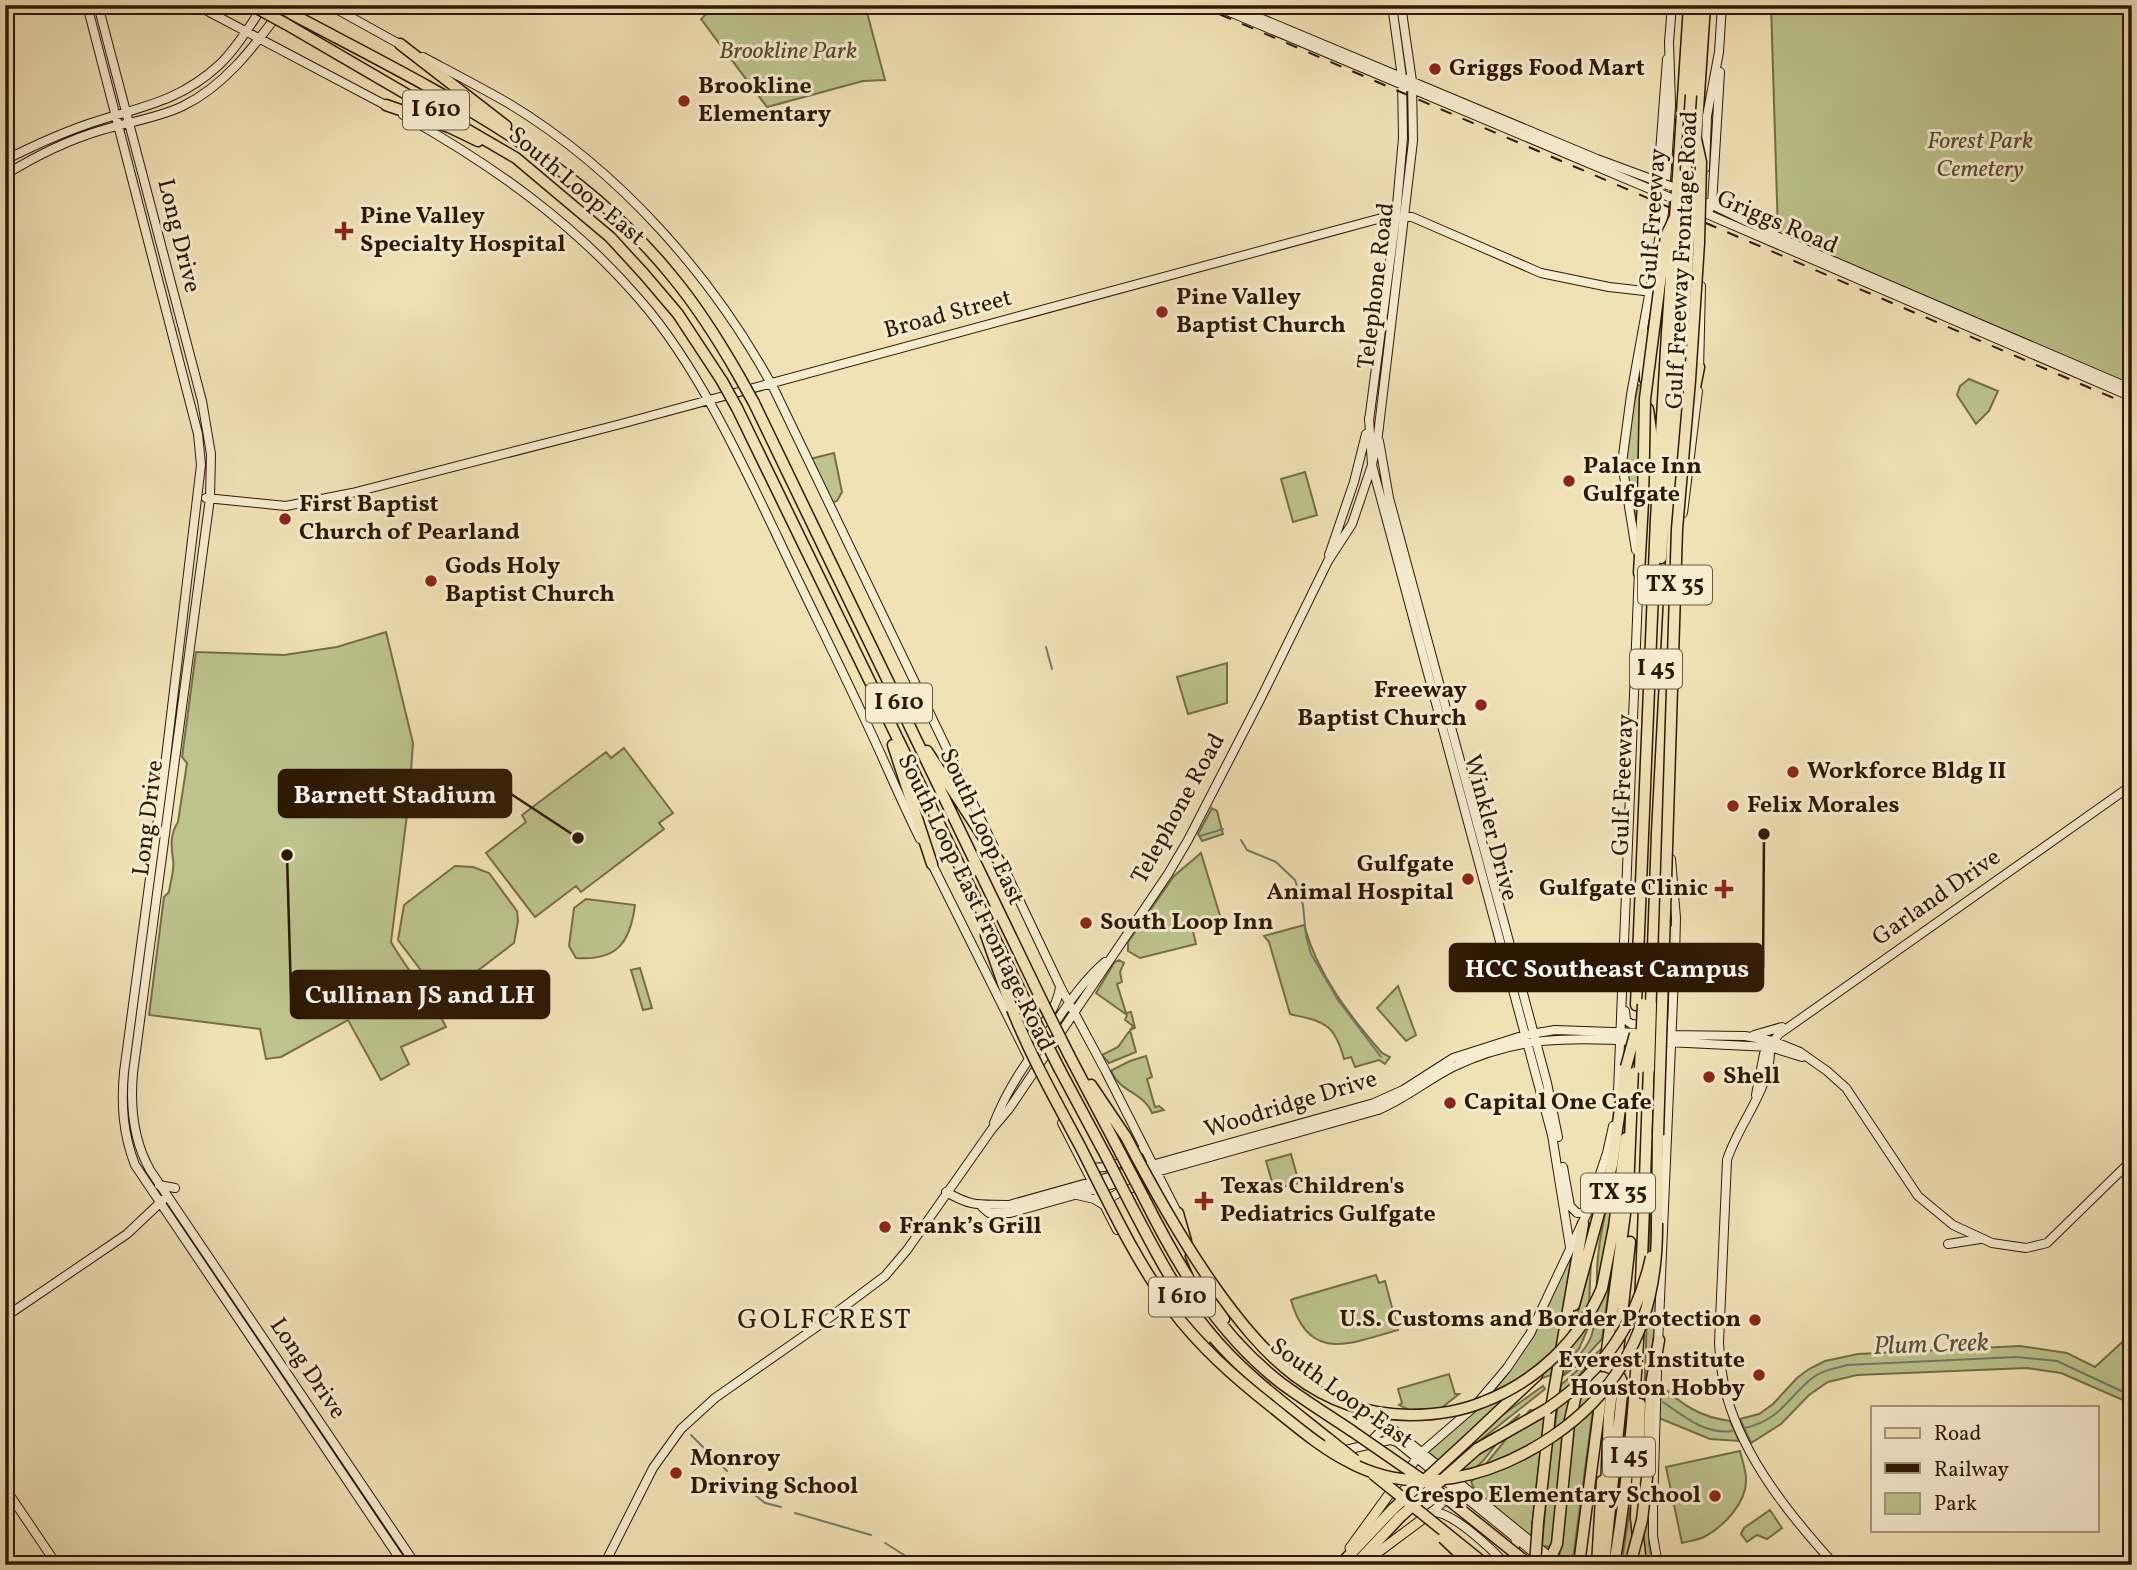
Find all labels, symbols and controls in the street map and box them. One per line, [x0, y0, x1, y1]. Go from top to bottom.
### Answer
park label: Brookline Park [719, 35, 857, 69]
place label: Griggs Food Mart [1449, 52, 1645, 86]
marker: Griggs Food Mart [1427, 61, 1443, 77]
place label: Brookline Elementary [698, 70, 832, 132]
road number: I 610 [403, 90, 469, 130]
marker: Brookline Elementary [676, 93, 692, 109]
street label: Gulf Freeway Frontage Road [1658, 110, 1708, 410]
street label: South Loop East [500, 119, 652, 255]
park label: Forest Park Cemetery [1927, 125, 2033, 187]
street label: Gulf Freeway [1632, 147, 1676, 291]
street label: Long Drive [147, 176, 209, 296]
street label: Griggs Road [1711, 182, 1843, 264]
place label: Pine Valley Specialty Hospital [360, 200, 566, 262]
street label: Telephone Road [1350, 201, 1404, 371]
marker: Pine Valley Specialty Hospital [334, 221, 354, 241]
place label: Pine Valley Baptist Church [1176, 281, 1346, 343]
street label: Broad Street [880, 282, 1016, 348]
marker: Pine Valley Baptist Church [1154, 304, 1170, 320]
place label: Palace Inn Gulfgate [1583, 450, 1702, 512]
marker: Palace Inn Gulfgate [1561, 473, 1577, 489]
place label: First Baptist Church of Pearland [299, 488, 520, 550]
marker: First Baptist Church of Pearland [277, 511, 293, 527]
place label: Gods Holy Baptist Church [445, 550, 615, 612]
road number: TX 35 [1638, 566, 1712, 604]
marker: Gods Holy Baptist Church [423, 573, 439, 589]
road number: I 45 [1630, 650, 1682, 688]
place label: Freeway Baptist Church [1297, 674, 1468, 736]
road number: I 610 [866, 684, 932, 722]
marker: Freeway Baptist Church [1473, 697, 1489, 713]
street label: Gulf Freeway [1605, 714, 1643, 856]
street label: Telephone Road [1124, 727, 1234, 891]
street label: South Loop East [930, 743, 1032, 911]
street label: South Loop East Frontage Road [888, 748, 1062, 1058]
street label: Winkler Drive [1454, 751, 1526, 905]
place label: Workforce Bldg II [1807, 755, 2006, 789]
street label: Long Drive [125, 758, 173, 878]
marker: Workforce Bldg II [1785, 764, 1801, 780]
callout: Barnett Stadium [279, 770, 511, 817]
text: Barnett Stadium [293, 778, 497, 814]
place label: Felix Morales [1747, 789, 1900, 823]
marker: Felix Morales [1725, 798, 1741, 814]
street label: Garland Drive [1866, 841, 2008, 955]
place label: Gulfgate Animal Hospital [1266, 848, 1454, 910]
marker: Gulfgate Animal Hospital [1460, 871, 1476, 887]
place label: Gulfgate Clinic [1539, 872, 1708, 906]
marker: Gulfgate Clinic [1714, 879, 1734, 899]
place label: South Loop Inn [1100, 906, 1274, 940]
marker: South Loop Inn [1078, 915, 1094, 931]
callout: HCC Southeast Campus [1450, 944, 1763, 991]
text: HCC Southeast Campus [1465, 952, 1749, 988]
callout: Cullinan JS and LH [291, 971, 549, 1018]
text: Cullinan JS and LH [305, 978, 535, 1014]
place label: Shell [1723, 1060, 1780, 1094]
street label: Woodridge Drive [1200, 1063, 1382, 1147]
marker: Shell [1701, 1069, 1717, 1085]
place label: Capital One Cafe [1464, 1086, 1652, 1120]
marker: Capital One Cafe [1442, 1095, 1458, 1111]
place label: Texas Children's Pediatrics Gulfgate [1220, 1170, 1436, 1232]
road number: TX 35 [1581, 1174, 1655, 1212]
marker: Texas Children's Pediatrics Gulfgate [1194, 1191, 1214, 1211]
place label: Frank’s Grill [899, 1210, 1042, 1244]
marker: Frank’s Grill [877, 1219, 893, 1235]
road number: I 610 [1149, 1278, 1215, 1316]
district label: GOLFCREST [737, 1301, 913, 1340]
place label: U.S. Customs and Border Protection [1339, 1303, 1741, 1337]
street label: Long Drive [260, 1311, 354, 1427]
marker: U.S. Customs and Border Protection [1747, 1312, 1763, 1328]
water label: Plum Creek [1873, 1325, 1989, 1365]
street label: South Loop East [1262, 1330, 1420, 1458]
place label: Everest Institute Houston Hobby [1558, 1344, 1746, 1406]
marker: Everest Institute Houston Hobby [1751, 1367, 1767, 1383]
legend [1871, 1406, 2098, 1532]
text: Road [1934, 1420, 1981, 1449]
road number: I 45 [1603, 1438, 1655, 1476]
place label: Monroy Driving School [690, 1442, 858, 1504]
text: Railway [1934, 1456, 2010, 1485]
marker: Monroy Driving School [668, 1465, 684, 1481]
place label: Crespo Elementary School [1405, 1479, 1701, 1513]
marker: Crespo Elementary School [1707, 1488, 1723, 1504]
text: Park [1934, 1490, 1977, 1519]

